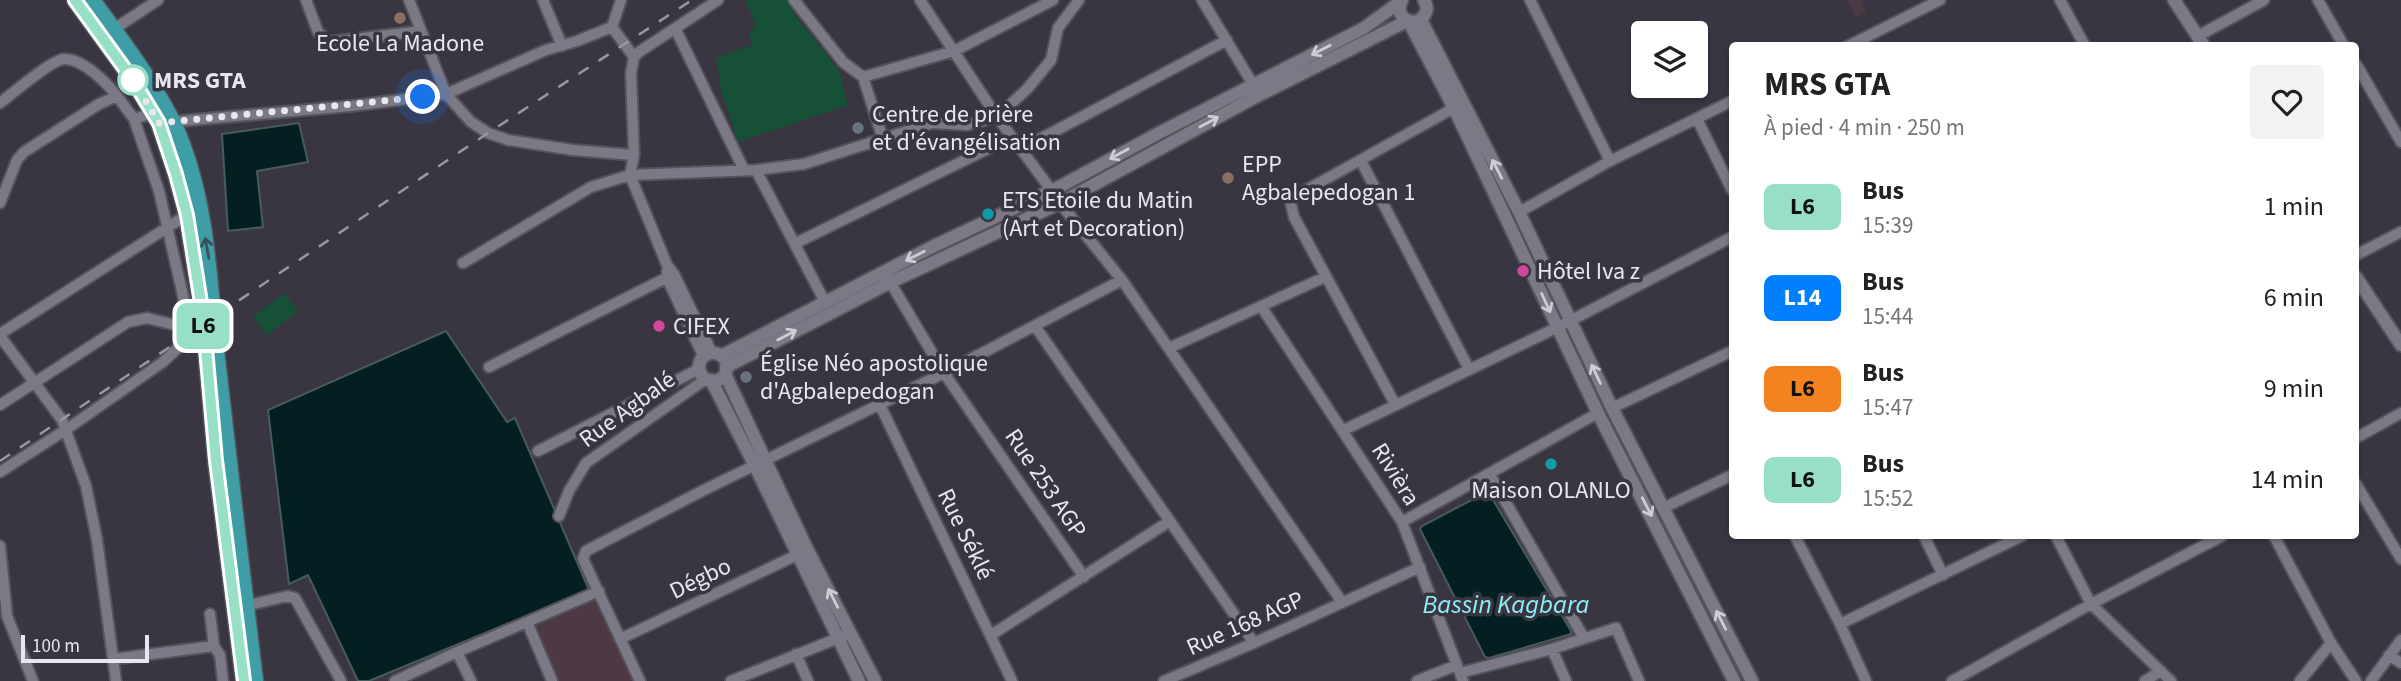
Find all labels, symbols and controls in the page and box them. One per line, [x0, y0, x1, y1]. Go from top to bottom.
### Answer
marker: Ecole La Madone [392, 10, 408, 26]
map controls [1631, 21, 1708, 98]
button: layers [1631, 21, 1708, 98]
place label: Ecole La Madone [316, 26, 484, 61]
one-way arrow [1311, 44, 1332, 57]
text: MRS GTA [1764, 61, 1890, 108]
place label: MRS GTA [154, 63, 246, 98]
marker: MRS GTA [118, 65, 148, 95]
button: heart [2250, 65, 2324, 139]
your location [405, 79, 440, 114]
place label: Centre de prière et d'évangélisation [872, 97, 1061, 160]
text: À pied · 4 min · 250 m [1764, 111, 1965, 144]
one-way arrow [1198, 115, 1218, 129]
marker: Centre de prière et d'évangélisation [850, 120, 866, 136]
place label: EPP Agbalepedogan 1 [1242, 147, 1415, 210]
one-way arrow [1109, 148, 1130, 162]
one-way arrow [1489, 159, 1503, 180]
marker: EPP Agbalepedogan 1 [1220, 170, 1236, 186]
text: Bus [1862, 172, 1904, 209]
place label: ETS Etoile du Matin (Art et Decoration) [1002, 183, 1193, 246]
text: 1 min [2264, 188, 2324, 225]
text: L6 [1790, 189, 1815, 224]
marker: ETS Etoile du Matin (Art et Decoration) [980, 206, 996, 222]
text: 15:39 [1862, 209, 1913, 242]
one-way arrow [200, 237, 214, 260]
one-way arrow [905, 249, 926, 263]
place label: Hôtel Iva z [1537, 254, 1640, 289]
marker: Hôtel Iva z [1515, 263, 1531, 279]
text: Bus [1862, 263, 1904, 300]
text: 6 min [2264, 279, 2324, 316]
text: L14 [1784, 280, 1821, 315]
one-way arrow [1540, 292, 1554, 313]
text: 15:44 [1862, 300, 1913, 333]
line badge: L6 [172, 303, 234, 349]
text: L6 [190, 308, 216, 343]
place label: CIFEX [673, 309, 730, 344]
marker: CIFEX [651, 318, 667, 334]
one-way arrow [776, 328, 797, 341]
place label: Église Néo apostolique d'Agbalepedogan [760, 346, 988, 409]
text: Bus [1862, 354, 1904, 391]
street label: Rue Agbalé [572, 362, 683, 456]
one-way arrow [1589, 364, 1602, 385]
marker: Église Néo apostolique d'Agbalepedogan [738, 369, 754, 385]
text: 9 min [2264, 370, 2324, 407]
text: L6 [1790, 371, 1815, 406]
text: 15:47 [1862, 391, 1913, 424]
street label: Rue 253 AGP [996, 422, 1095, 545]
street label: Rivièra [1363, 436, 1429, 513]
text: Bus [1862, 445, 1904, 482]
marker: Maison OLANLO [1543, 456, 1559, 472]
text: 14 min [2251, 461, 2324, 498]
text: L6 [1790, 462, 1815, 497]
place label: Maison OLANLO [1471, 473, 1631, 508]
street label: Rue Séklé [928, 482, 1003, 586]
text: 15:52 [1862, 482, 1913, 515]
one-way arrow [1640, 496, 1654, 517]
street label: Dégbo [663, 549, 737, 608]
street label: Rue 168 AGP [1181, 582, 1310, 665]
water label: Bassin Kagbara [1422, 586, 1590, 623]
one-way arrow [825, 588, 839, 609]
one-way arrow [1714, 611, 1728, 631]
scale bar [21, 632, 149, 664]
text: 100 m [32, 633, 80, 660]

